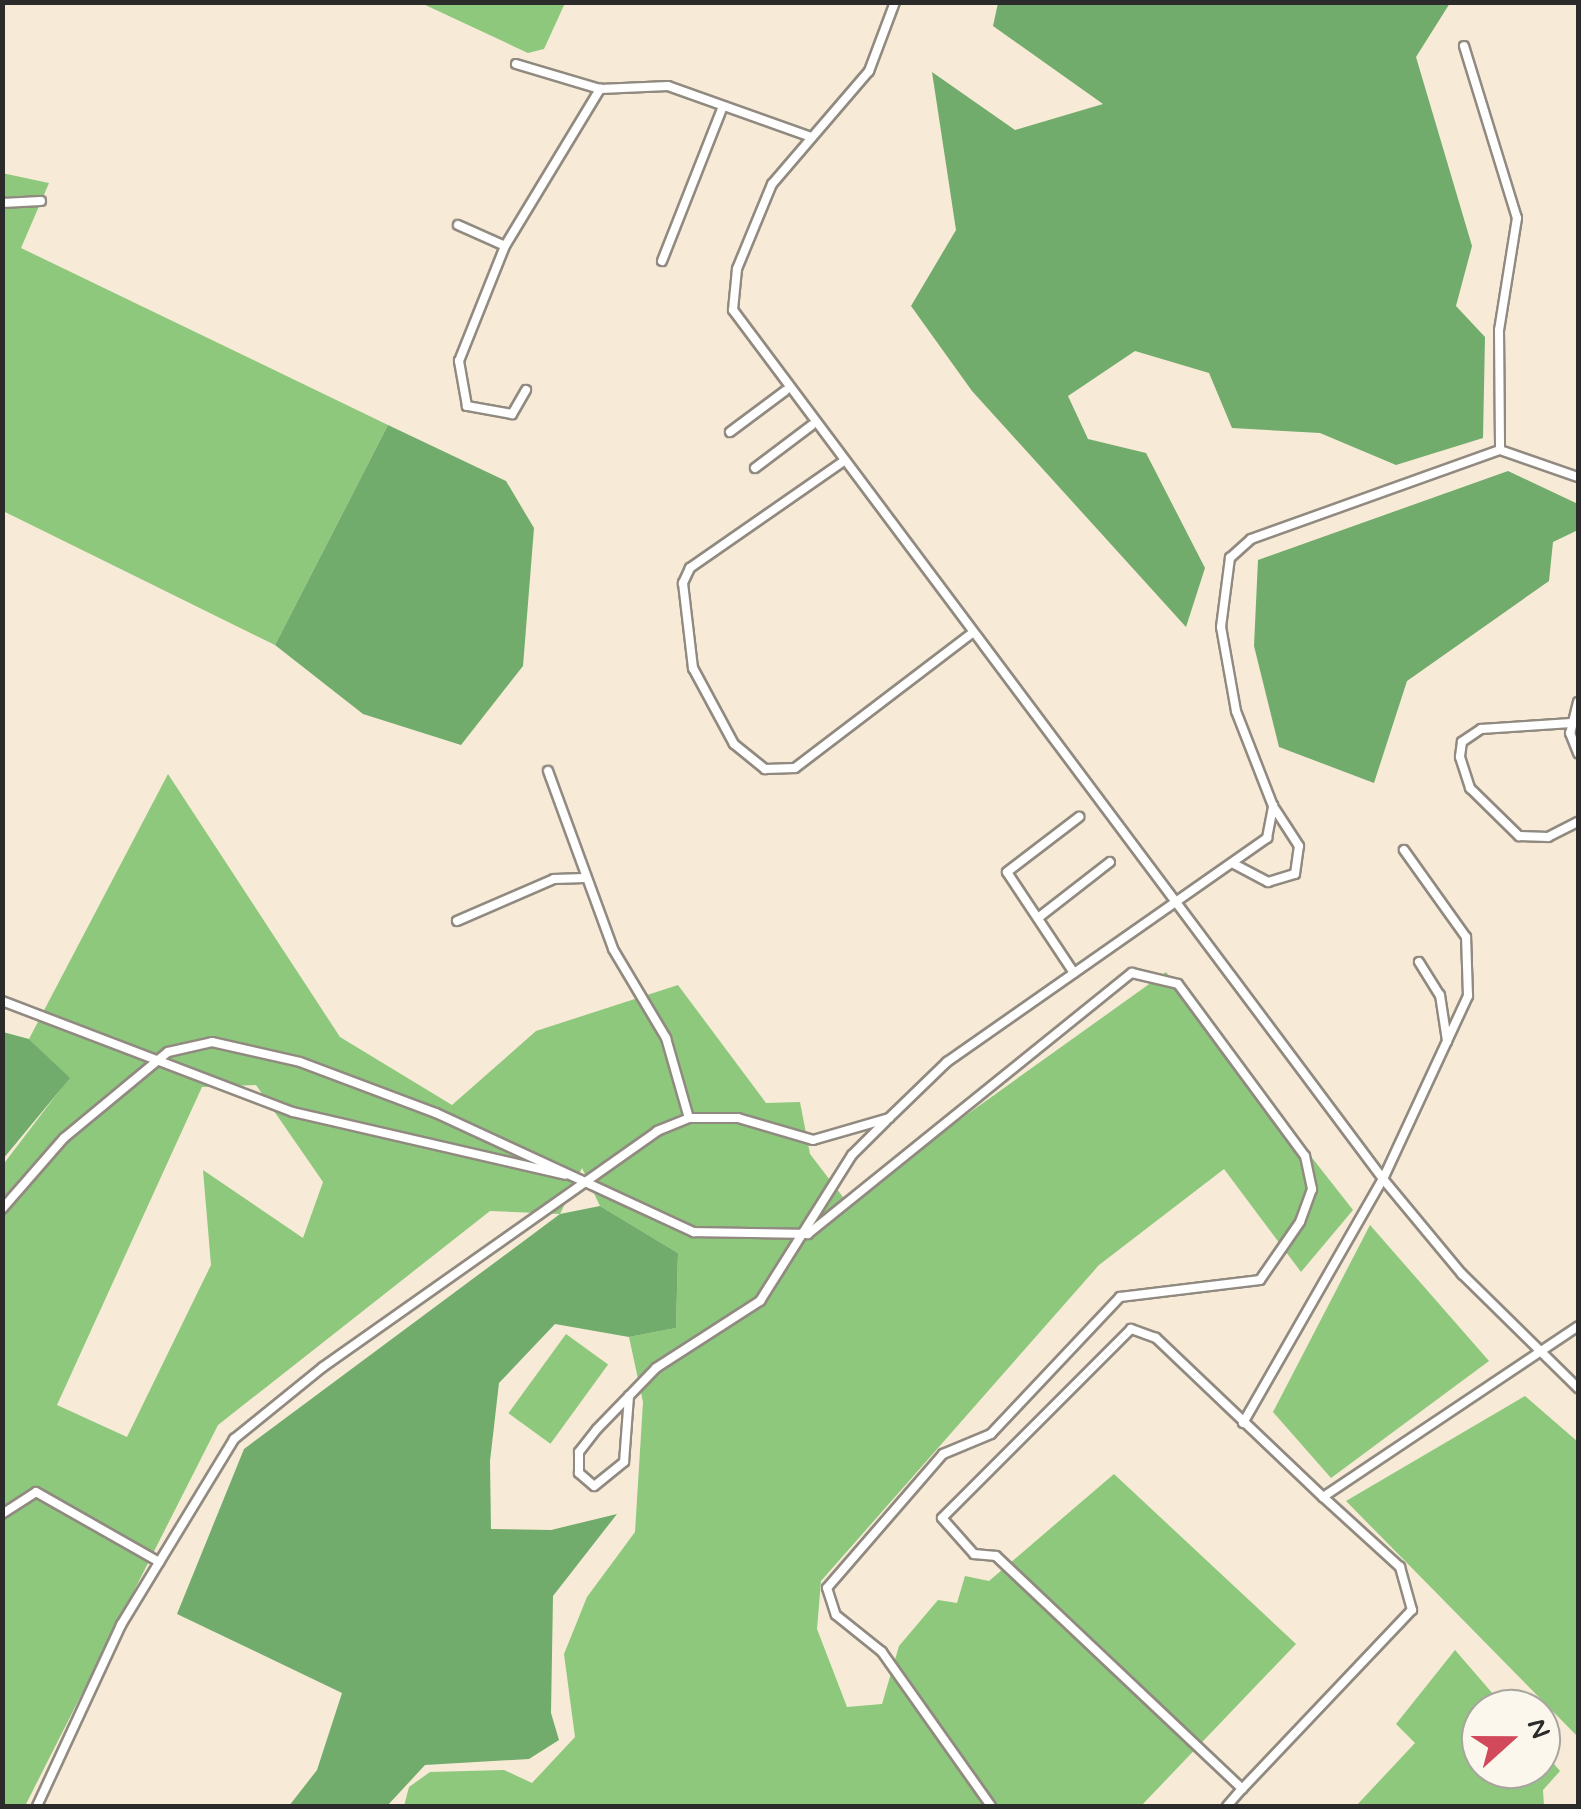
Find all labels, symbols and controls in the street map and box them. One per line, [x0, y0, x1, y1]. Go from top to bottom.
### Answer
north arrow [1461, 1689, 1561, 1789]
text: N [1517, 1713, 1558, 1744]

